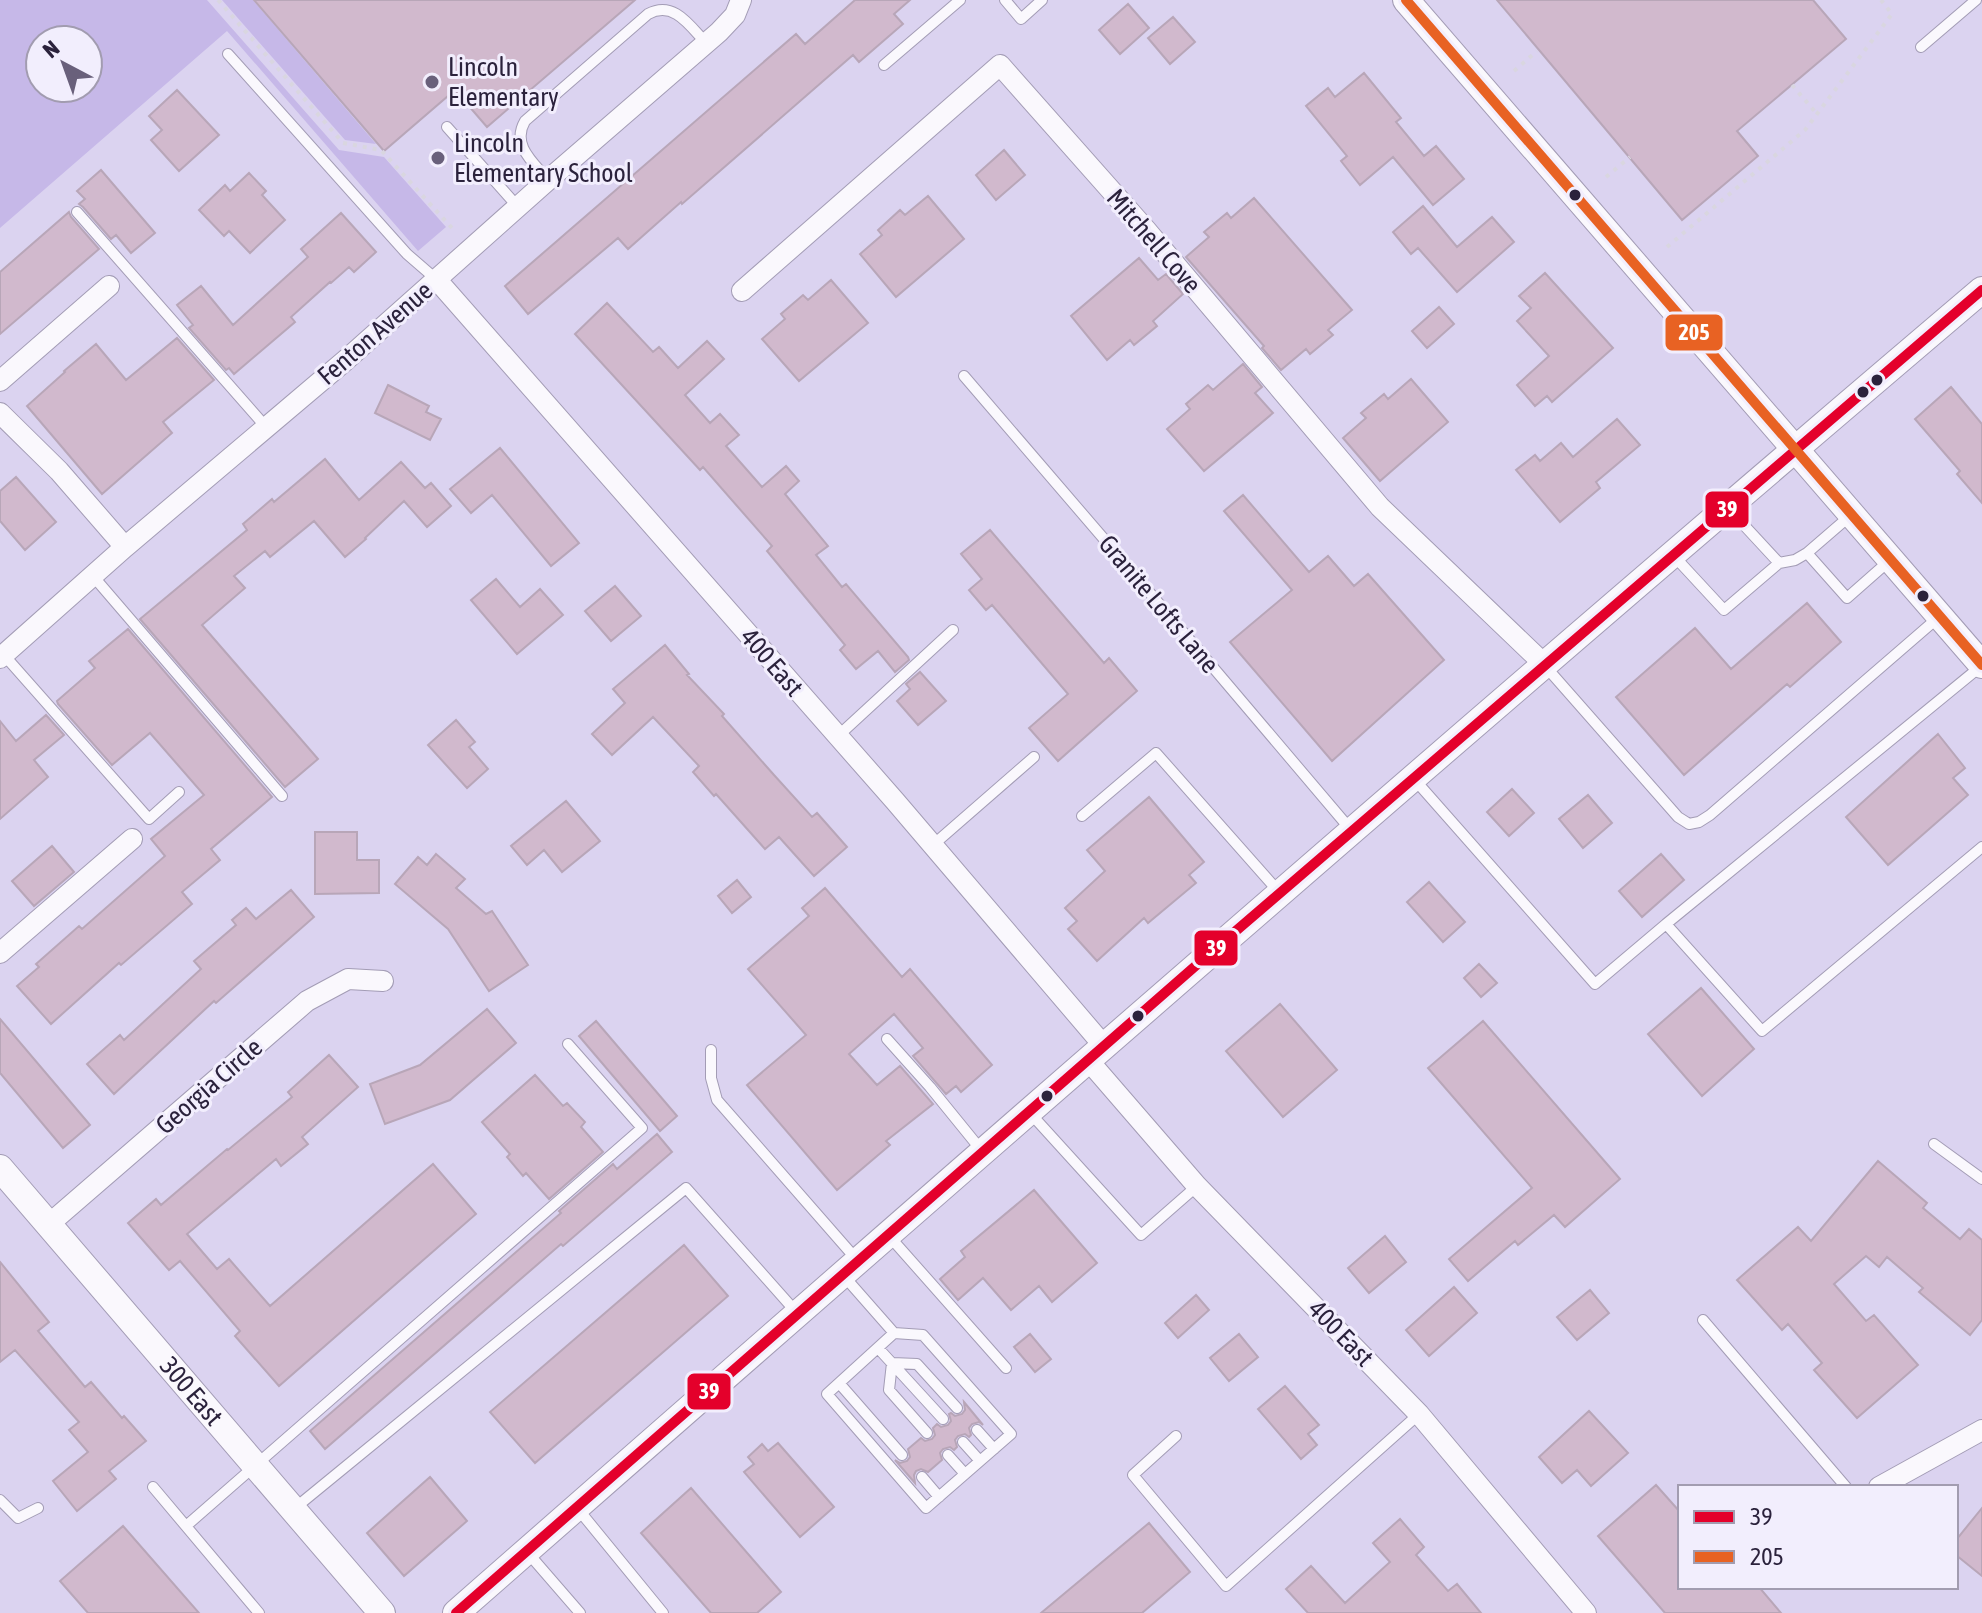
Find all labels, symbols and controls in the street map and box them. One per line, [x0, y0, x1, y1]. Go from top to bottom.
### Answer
north arrow [24, 24, 104, 104]
text: N [37, 35, 64, 63]
place label: Lincoln Elementary [448, 52, 559, 112]
marker: Lincoln Elementary [423, 73, 441, 91]
place label: Lincoln Elementary School [454, 128, 633, 188]
marker: Lincoln Elementary School [429, 149, 447, 167]
street label: Mitchell Cove [1101, 183, 1207, 299]
unlabelled marker [1567, 187, 1583, 203]
street label: Fenton Avenue [312, 275, 438, 391]
line badge: 205 [1664, 313, 1724, 352]
text: 205 [1678, 319, 1710, 345]
unlabelled marker [1869, 372, 1885, 388]
unlabelled marker [1855, 384, 1871, 400]
line badge: 39 [1704, 490, 1750, 529]
text: 39 [1717, 496, 1737, 522]
street label: Granite Lofts Lane [1093, 529, 1225, 679]
unlabelled marker [1915, 588, 1931, 604]
street label: 400 East [734, 622, 810, 702]
line badge: 39 [1193, 929, 1239, 967]
text: 39 [1206, 935, 1226, 961]
unlabelled marker [1130, 1008, 1146, 1024]
street label: Georgia Circle [150, 1032, 268, 1140]
unlabelled marker [1039, 1088, 1055, 1104]
street label: 400 East [1302, 1294, 1380, 1372]
street label: 300 East [154, 1351, 229, 1431]
line badge: 39 [686, 1372, 732, 1411]
text: 39 [699, 1378, 719, 1404]
legend [1678, 1485, 1958, 1589]
text: 39 [1750, 1503, 1773, 1530]
text: 205 [1750, 1543, 1784, 1570]

